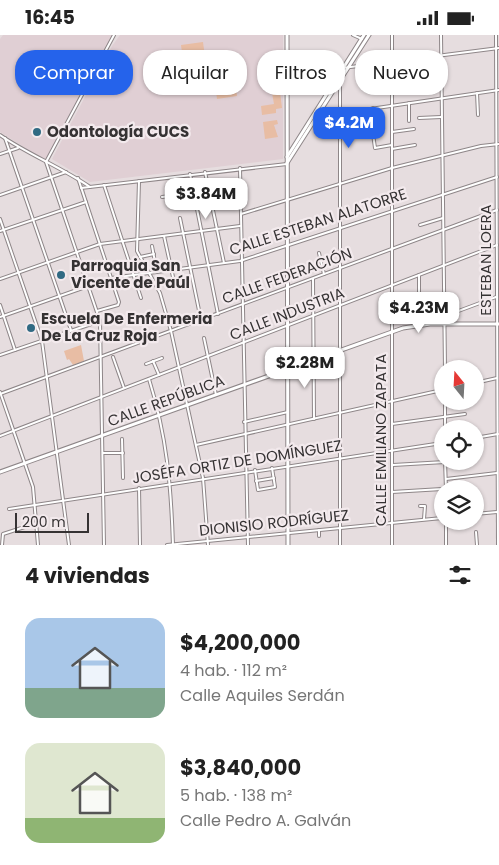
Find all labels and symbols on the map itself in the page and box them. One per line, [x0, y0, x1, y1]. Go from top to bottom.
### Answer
pin: $4.2M [314, 107, 384, 149]
place label: Odontología CUCS [47, 121, 189, 142]
marker: Odontología CUCS [31, 126, 43, 138]
pin: $3.84M [165, 177, 247, 220]
street label: CALLE ESTEBAN ALATORRE [227, 183, 409, 260]
street label: ESTEBAN LOERA [475, 204, 496, 316]
street label: CALLE FEDERACIÓN [219, 242, 355, 309]
place label: Parroquia San Vicente de Paúl [71, 255, 190, 293]
marker: Parroquia San Vicente de Paúl [55, 269, 67, 281]
street label: CALLE INDUSTRIA [227, 282, 347, 345]
pin: $4.23M [378, 291, 460, 334]
place label: Escuela De Enfermeria De La Cruz Roja [41, 308, 212, 346]
marker: Escuela De Enfermeria De La Cruz Roja [25, 322, 37, 334]
pin: $2.28M [264, 347, 346, 389]
street label: CALLE EMILIANO ZAPATA [370, 354, 391, 526]
north arrow [434, 360, 484, 410]
street label: CALLE REPÚBLICA [104, 370, 227, 431]
street label: JOSÉFA ORTIZ DE DOMÍNGUEZ [130, 435, 343, 488]
street label: DIONISIO RODRÍGUEZ [198, 504, 350, 541]
scale bar [15, 510, 89, 533]

